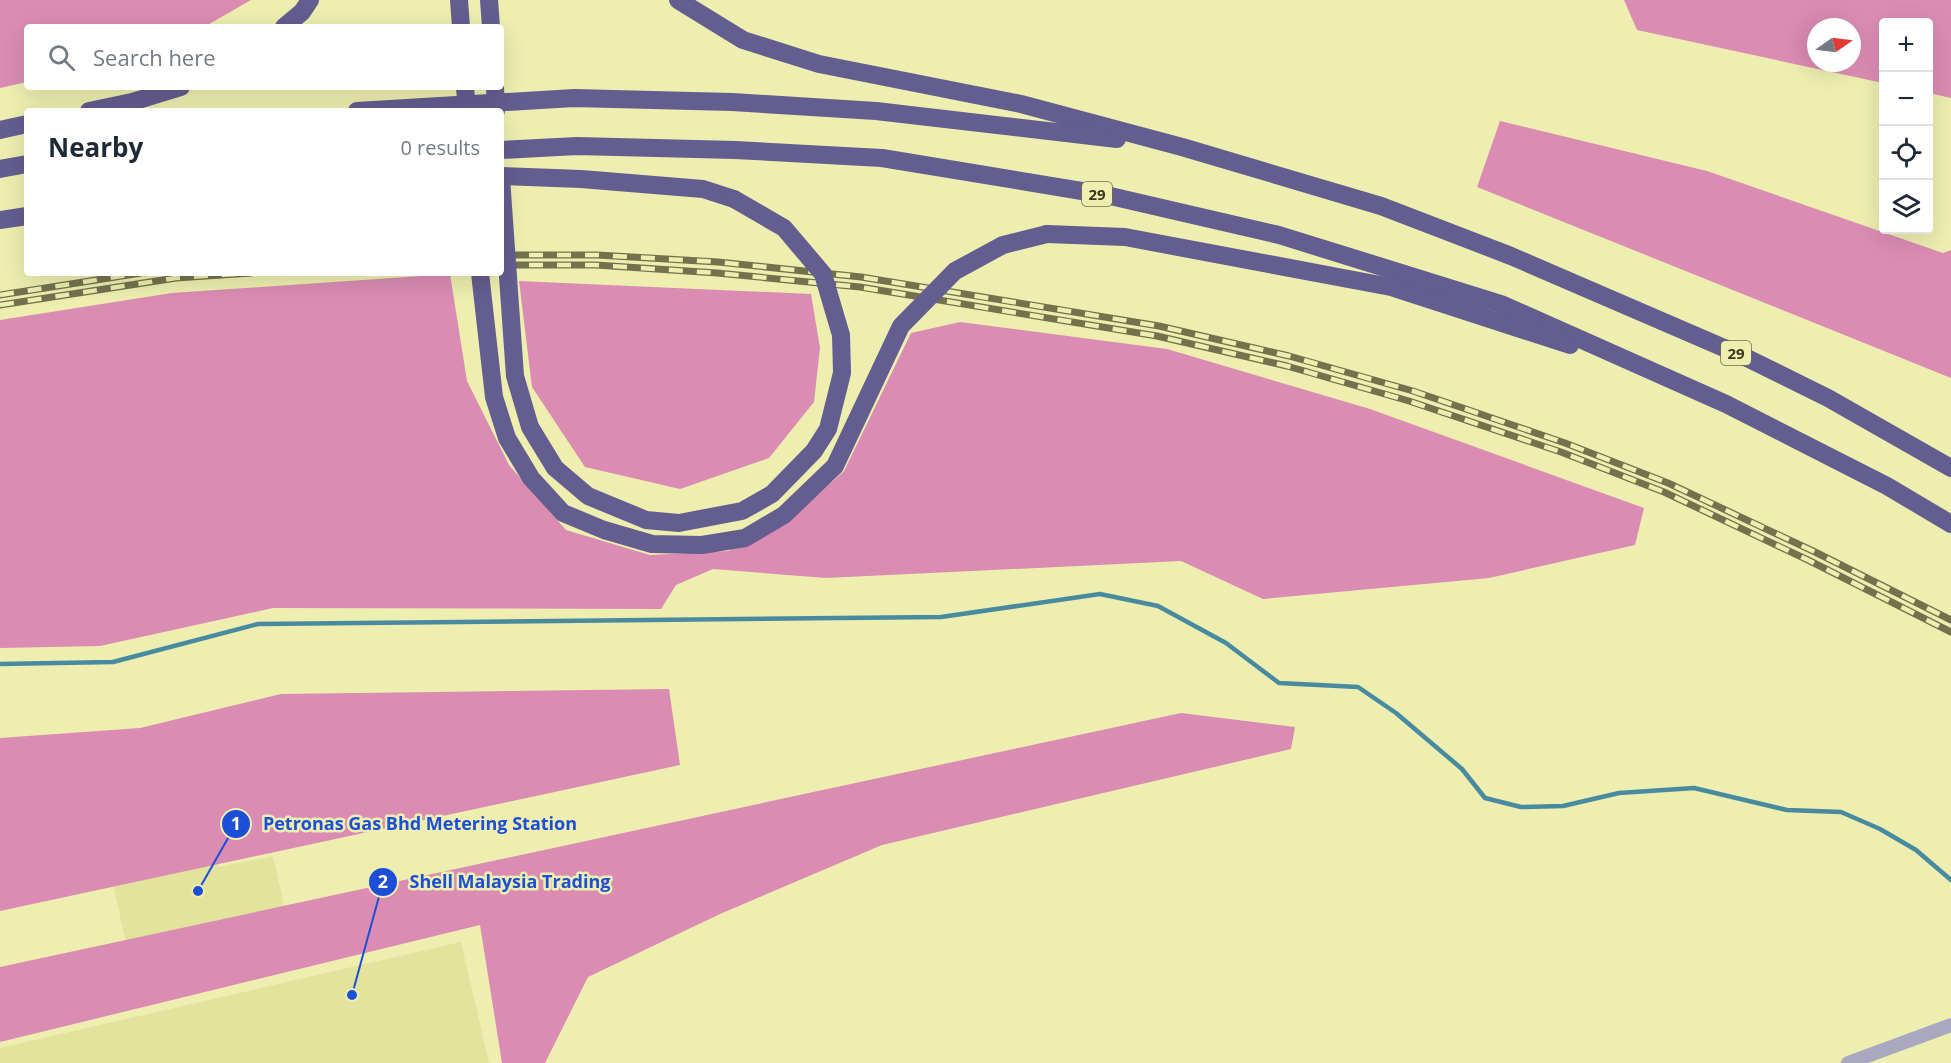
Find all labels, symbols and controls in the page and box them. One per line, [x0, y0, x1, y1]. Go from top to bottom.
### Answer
north arrow [1807, 18, 1861, 72]
map controls [1879, 18, 1933, 234]
button: + [1879, 18, 1933, 72]
search box [24, 24, 504, 90]
icon: search [45, 41, 78, 74]
text: Search here [93, 42, 216, 72]
button: − [1879, 72, 1933, 126]
button: locate [1879, 126, 1933, 180]
text: Nearby [48, 129, 143, 165]
text: 0 results [400, 134, 480, 161]
button: layers [1879, 180, 1933, 234]
road number: 29 [1082, 182, 1112, 206]
road number: 29 [1721, 341, 1751, 365]
callout: Petronas Gas Bhd Metering Station [221, 806, 590, 842]
text: 1 [231, 811, 241, 835]
text: Petronas Gas Bhd Metering Station [263, 811, 577, 835]
callout: Shell Malaysia Trading [368, 864, 622, 900]
text: 2 [378, 869, 388, 893]
text: Shell Malaysia Trading [410, 869, 610, 893]

